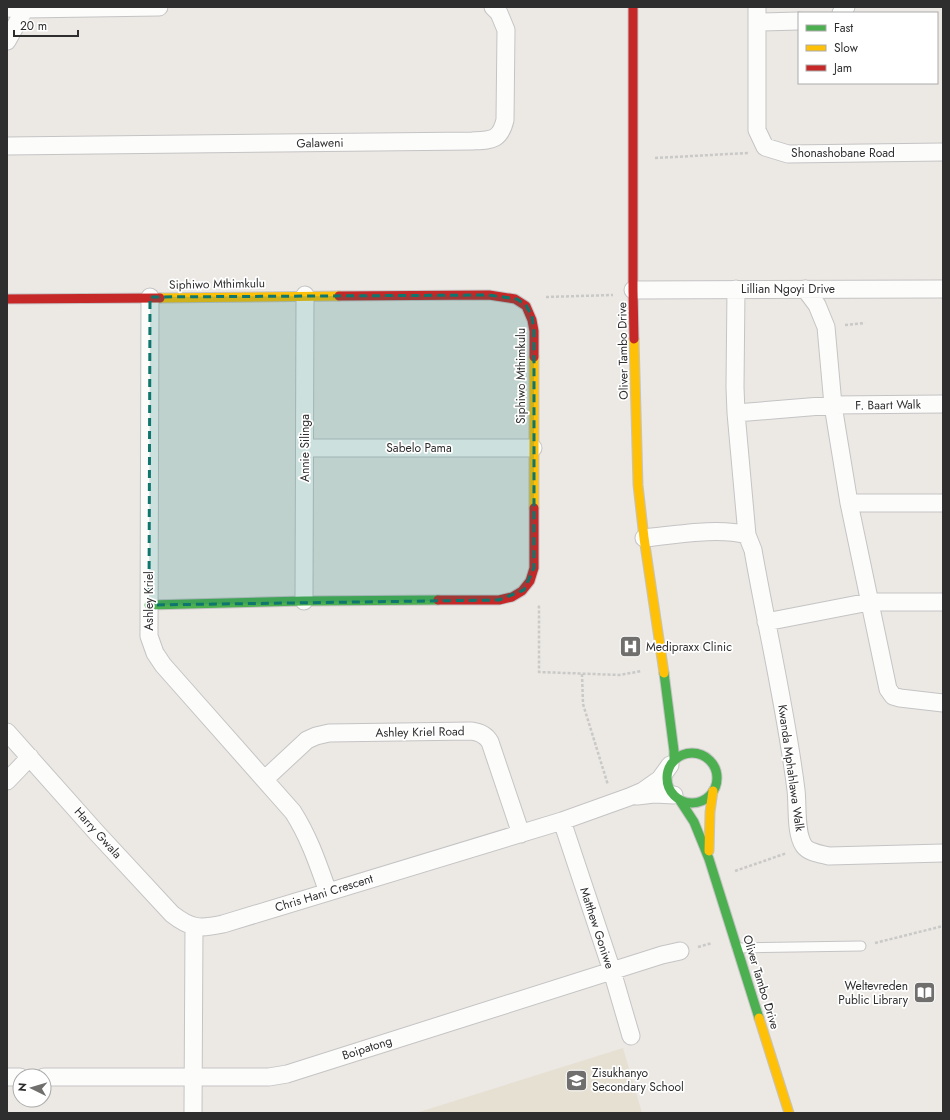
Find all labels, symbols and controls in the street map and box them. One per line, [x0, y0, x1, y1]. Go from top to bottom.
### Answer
scale bar [14, 12, 78, 38]
legend [798, 12, 938, 84]
text: 20 m [20, 17, 47, 35]
text: Fast [834, 19, 853, 37]
text: Slow [834, 39, 859, 57]
text: Jam [832, 59, 852, 77]
street label: Galaweni [296, 134, 344, 152]
street label: Shonashobane Road [791, 144, 895, 162]
street label: Siphiwo Mthimkulu [169, 274, 265, 294]
street label: Lillian Ngoyi Drive [741, 280, 835, 298]
street label: Oliver Tambo Drive [613, 302, 633, 400]
street label: Siphiwo Mthimkulu [512, 328, 530, 424]
street label: F. Baart Walk [855, 395, 922, 415]
street label: Annie Silinga [296, 414, 314, 482]
street label: Sabelo Pama [386, 439, 452, 457]
street label: Ashley Kriel [140, 571, 158, 631]
hospital icon: Medipraxx Clinic [618, 634, 644, 660]
place label: Medipraxx Clinic [646, 638, 732, 656]
street label: Kwanda Mphahlawa Walk [773, 703, 809, 833]
street label: Ashley Kriel Road [375, 722, 465, 742]
street label: Harry Gwala [70, 803, 126, 863]
street label: Chris Hani Crescent [273, 869, 375, 916]
street label: Matthew Goniwe [575, 885, 619, 971]
street label: Oliver Tambo Drive [738, 933, 784, 1031]
place label: Weltevreden Public Library [838, 977, 909, 1009]
library icon: Weltevreden Public Library [911, 980, 937, 1006]
street label: Boipatong [340, 1031, 394, 1065]
place label: Zisukhanyo Secondary School [592, 1064, 684, 1096]
school or university icon: Zisukhanyo Secondary School [563, 1067, 589, 1093]
north arrow [12, 1068, 52, 1108]
text: N [14, 1082, 30, 1092]

